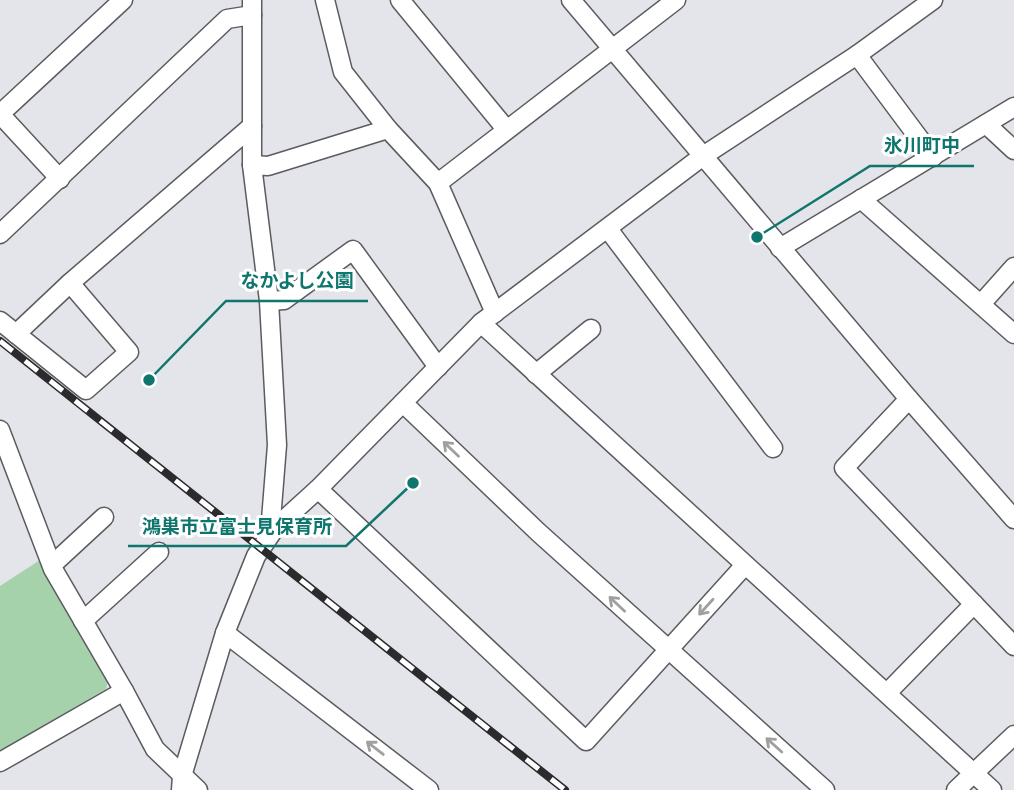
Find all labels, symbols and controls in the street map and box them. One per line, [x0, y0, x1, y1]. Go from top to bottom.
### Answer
callout: 氷川町中 [870, 126, 974, 166]
text: 氷川町中 [884, 130, 960, 158]
callout: なかよし公園 [226, 261, 368, 301]
text: なかよし公園 [240, 265, 354, 293]
one-way arrow [443, 440, 460, 457]
callout: 鴻巣市立富士見保育所 [128, 506, 346, 546]
text: 鴻巣市立富士見保育所 [142, 511, 332, 539]
one-way arrow [609, 595, 626, 612]
one-way arrow [698, 598, 714, 616]
one-way arrow [765, 737, 783, 753]
one-way arrow [366, 741, 385, 756]

